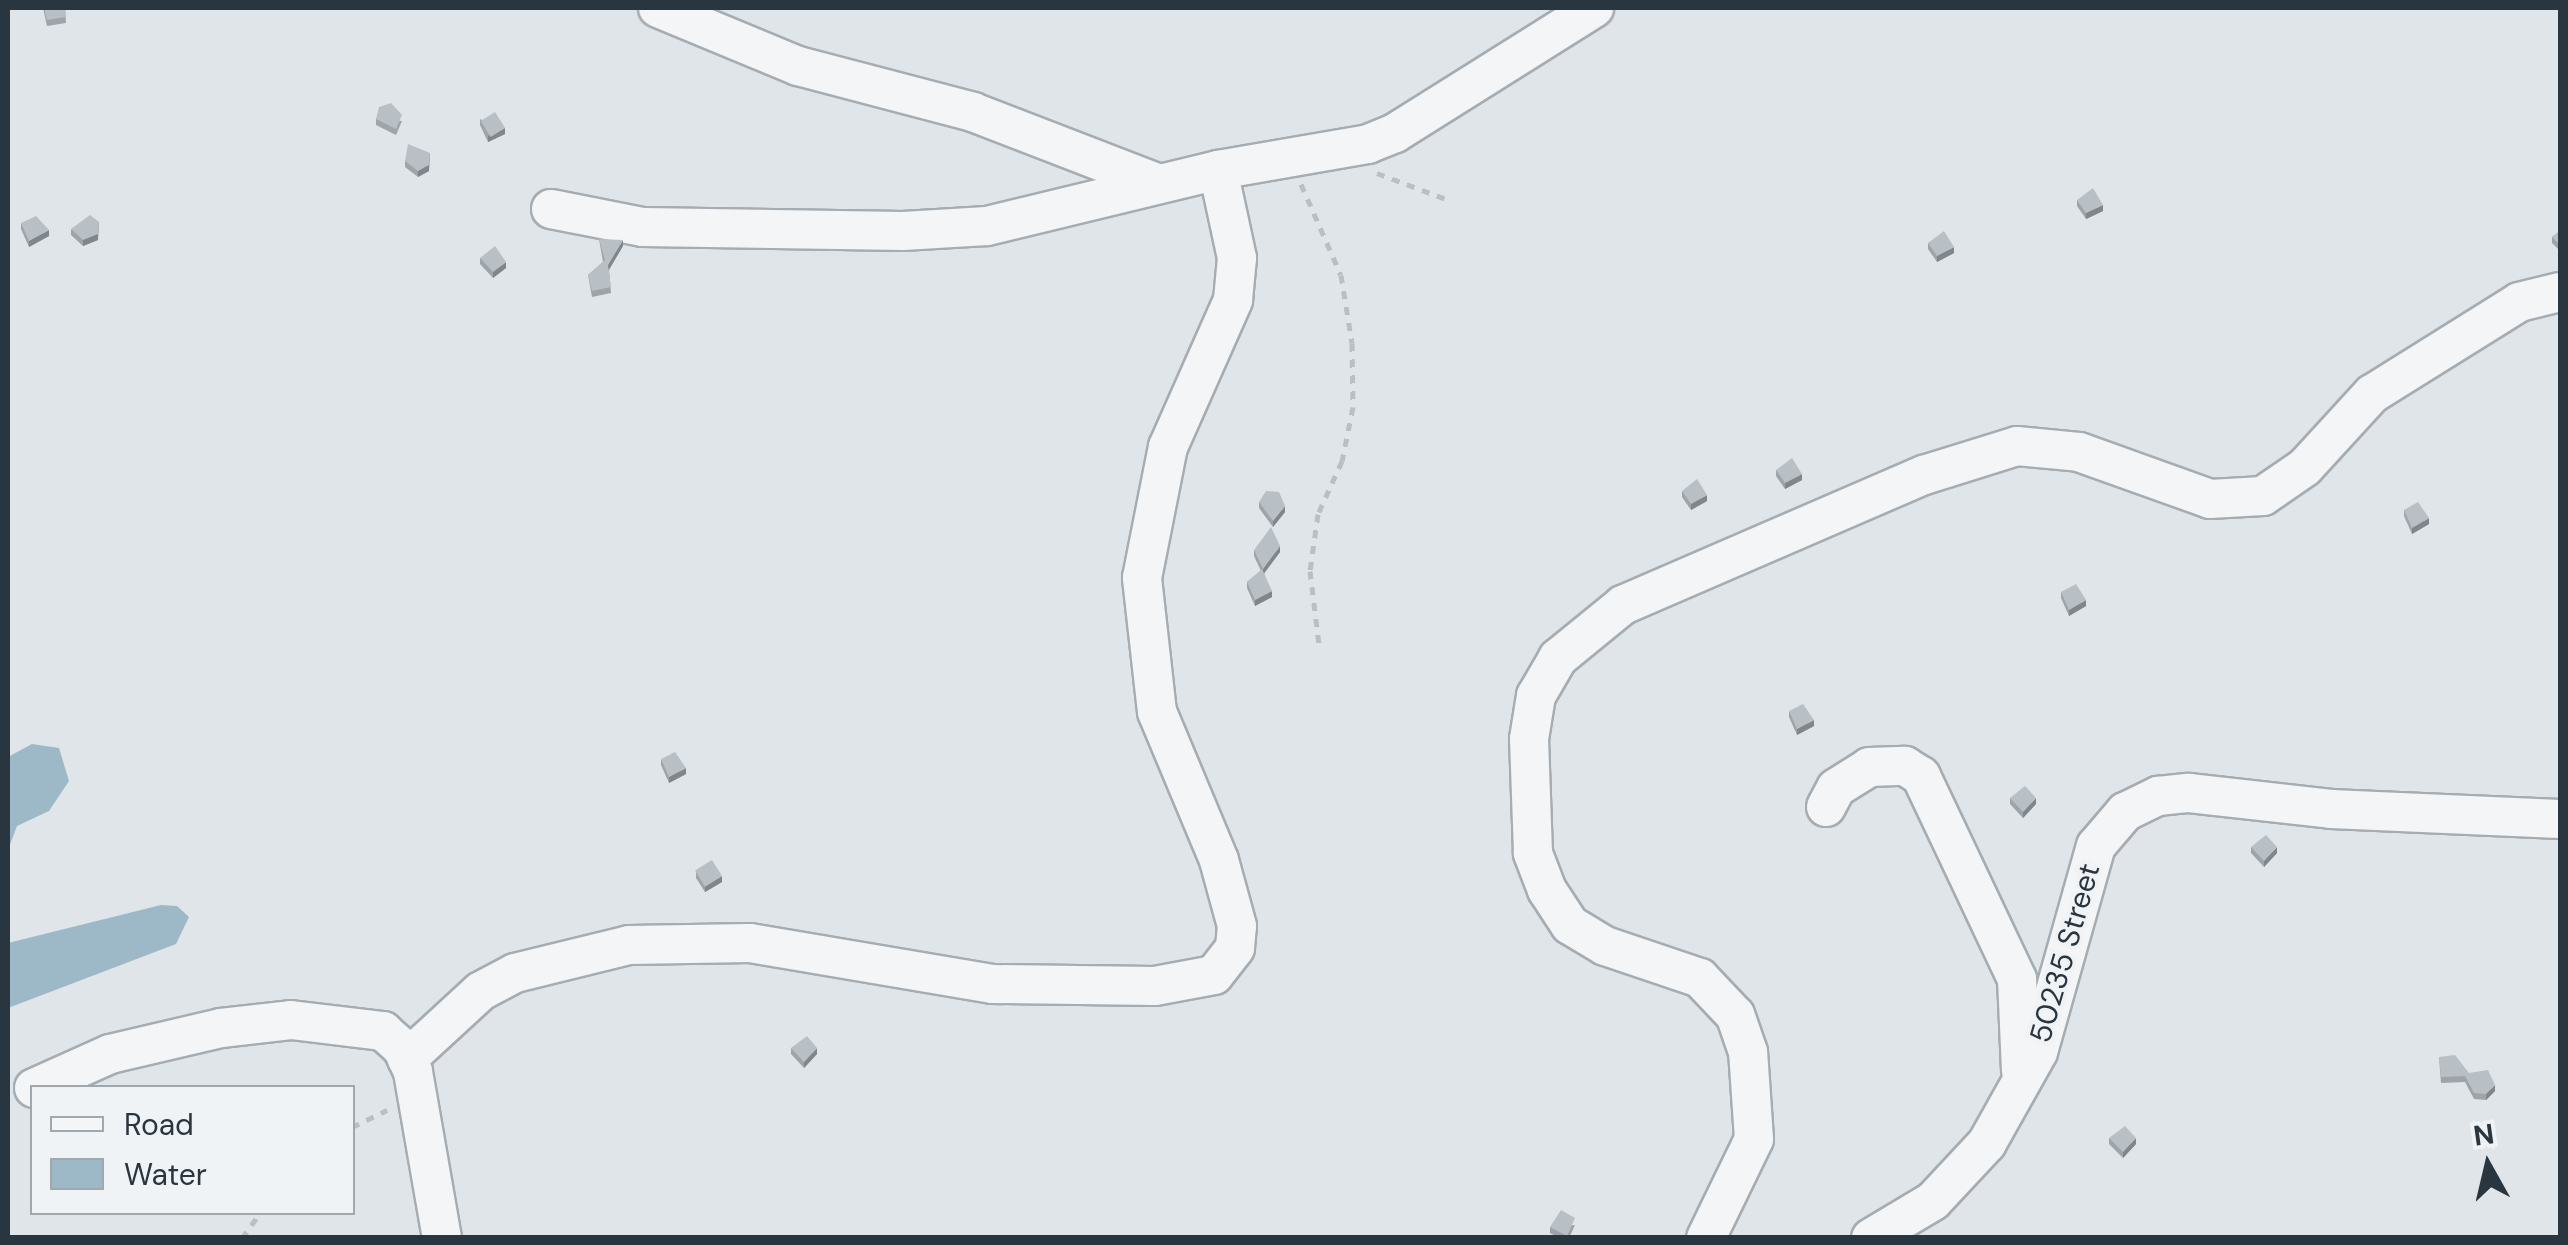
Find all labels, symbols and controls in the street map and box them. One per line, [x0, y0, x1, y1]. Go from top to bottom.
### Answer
street label: 50235 Street [2022, 859, 2108, 1047]
legend [30, 1085, 355, 1215]
text: Road [124, 1105, 194, 1144]
north arrow [2438, 1115, 2538, 1215]
text: N [2471, 1115, 2496, 1155]
text: Water [124, 1155, 207, 1194]

